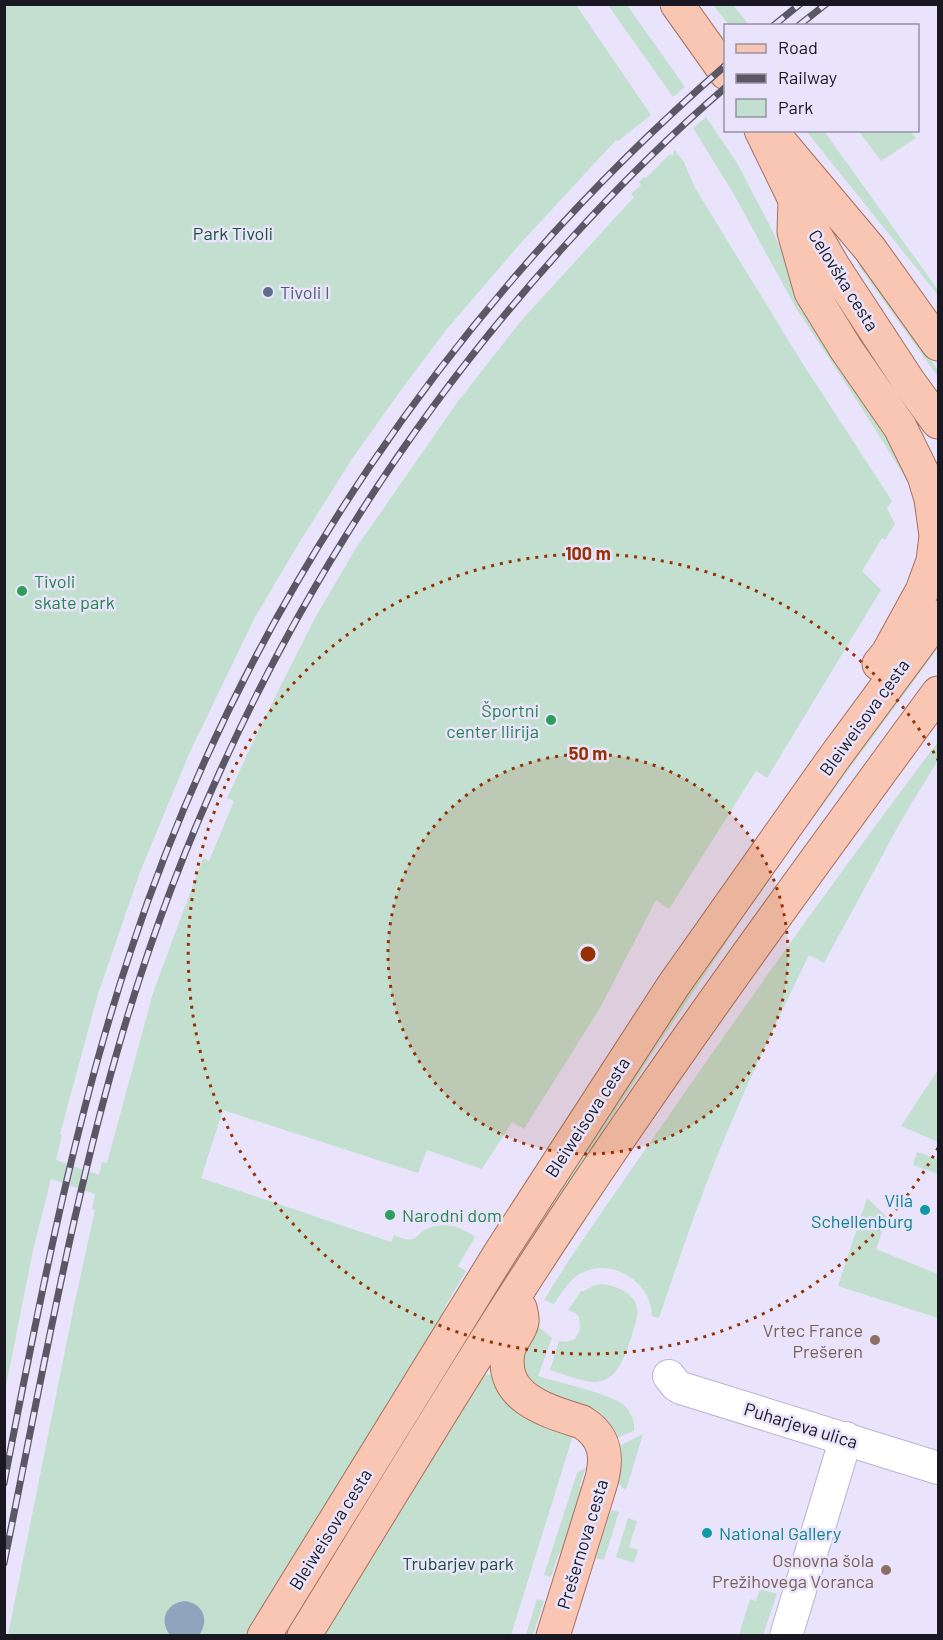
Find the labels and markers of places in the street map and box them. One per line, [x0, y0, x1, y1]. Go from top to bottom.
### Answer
place label: Tivoli I [280, 281, 330, 303]
marker: Tivoli I [261, 285, 275, 299]
place label: Tivoli skate park [34, 570, 115, 613]
marker: Tivoli skate park [15, 584, 29, 598]
place label: Športni center Ilirija [446, 699, 539, 742]
marker: Športni center Ilirija [544, 713, 558, 727]
centre of rings [578, 944, 598, 964]
place label: Vila Schellenburg [811, 1189, 913, 1232]
marker: Vila Schellenburg [918, 1203, 932, 1217]
place label: Narodni dom [402, 1204, 502, 1226]
marker: Narodni dom [383, 1208, 397, 1222]
place label: Vrtec France Prešeren [763, 1319, 863, 1362]
marker: Vrtec France Prešeren [868, 1333, 882, 1347]
place label: National Gallery [719, 1522, 841, 1544]
marker: National Gallery [700, 1526, 714, 1540]
place label: Osnovna šola Prežihovega Voranca [712, 1549, 874, 1592]
marker: Osnovna šola Prežihovega Voranca [879, 1563, 893, 1577]

